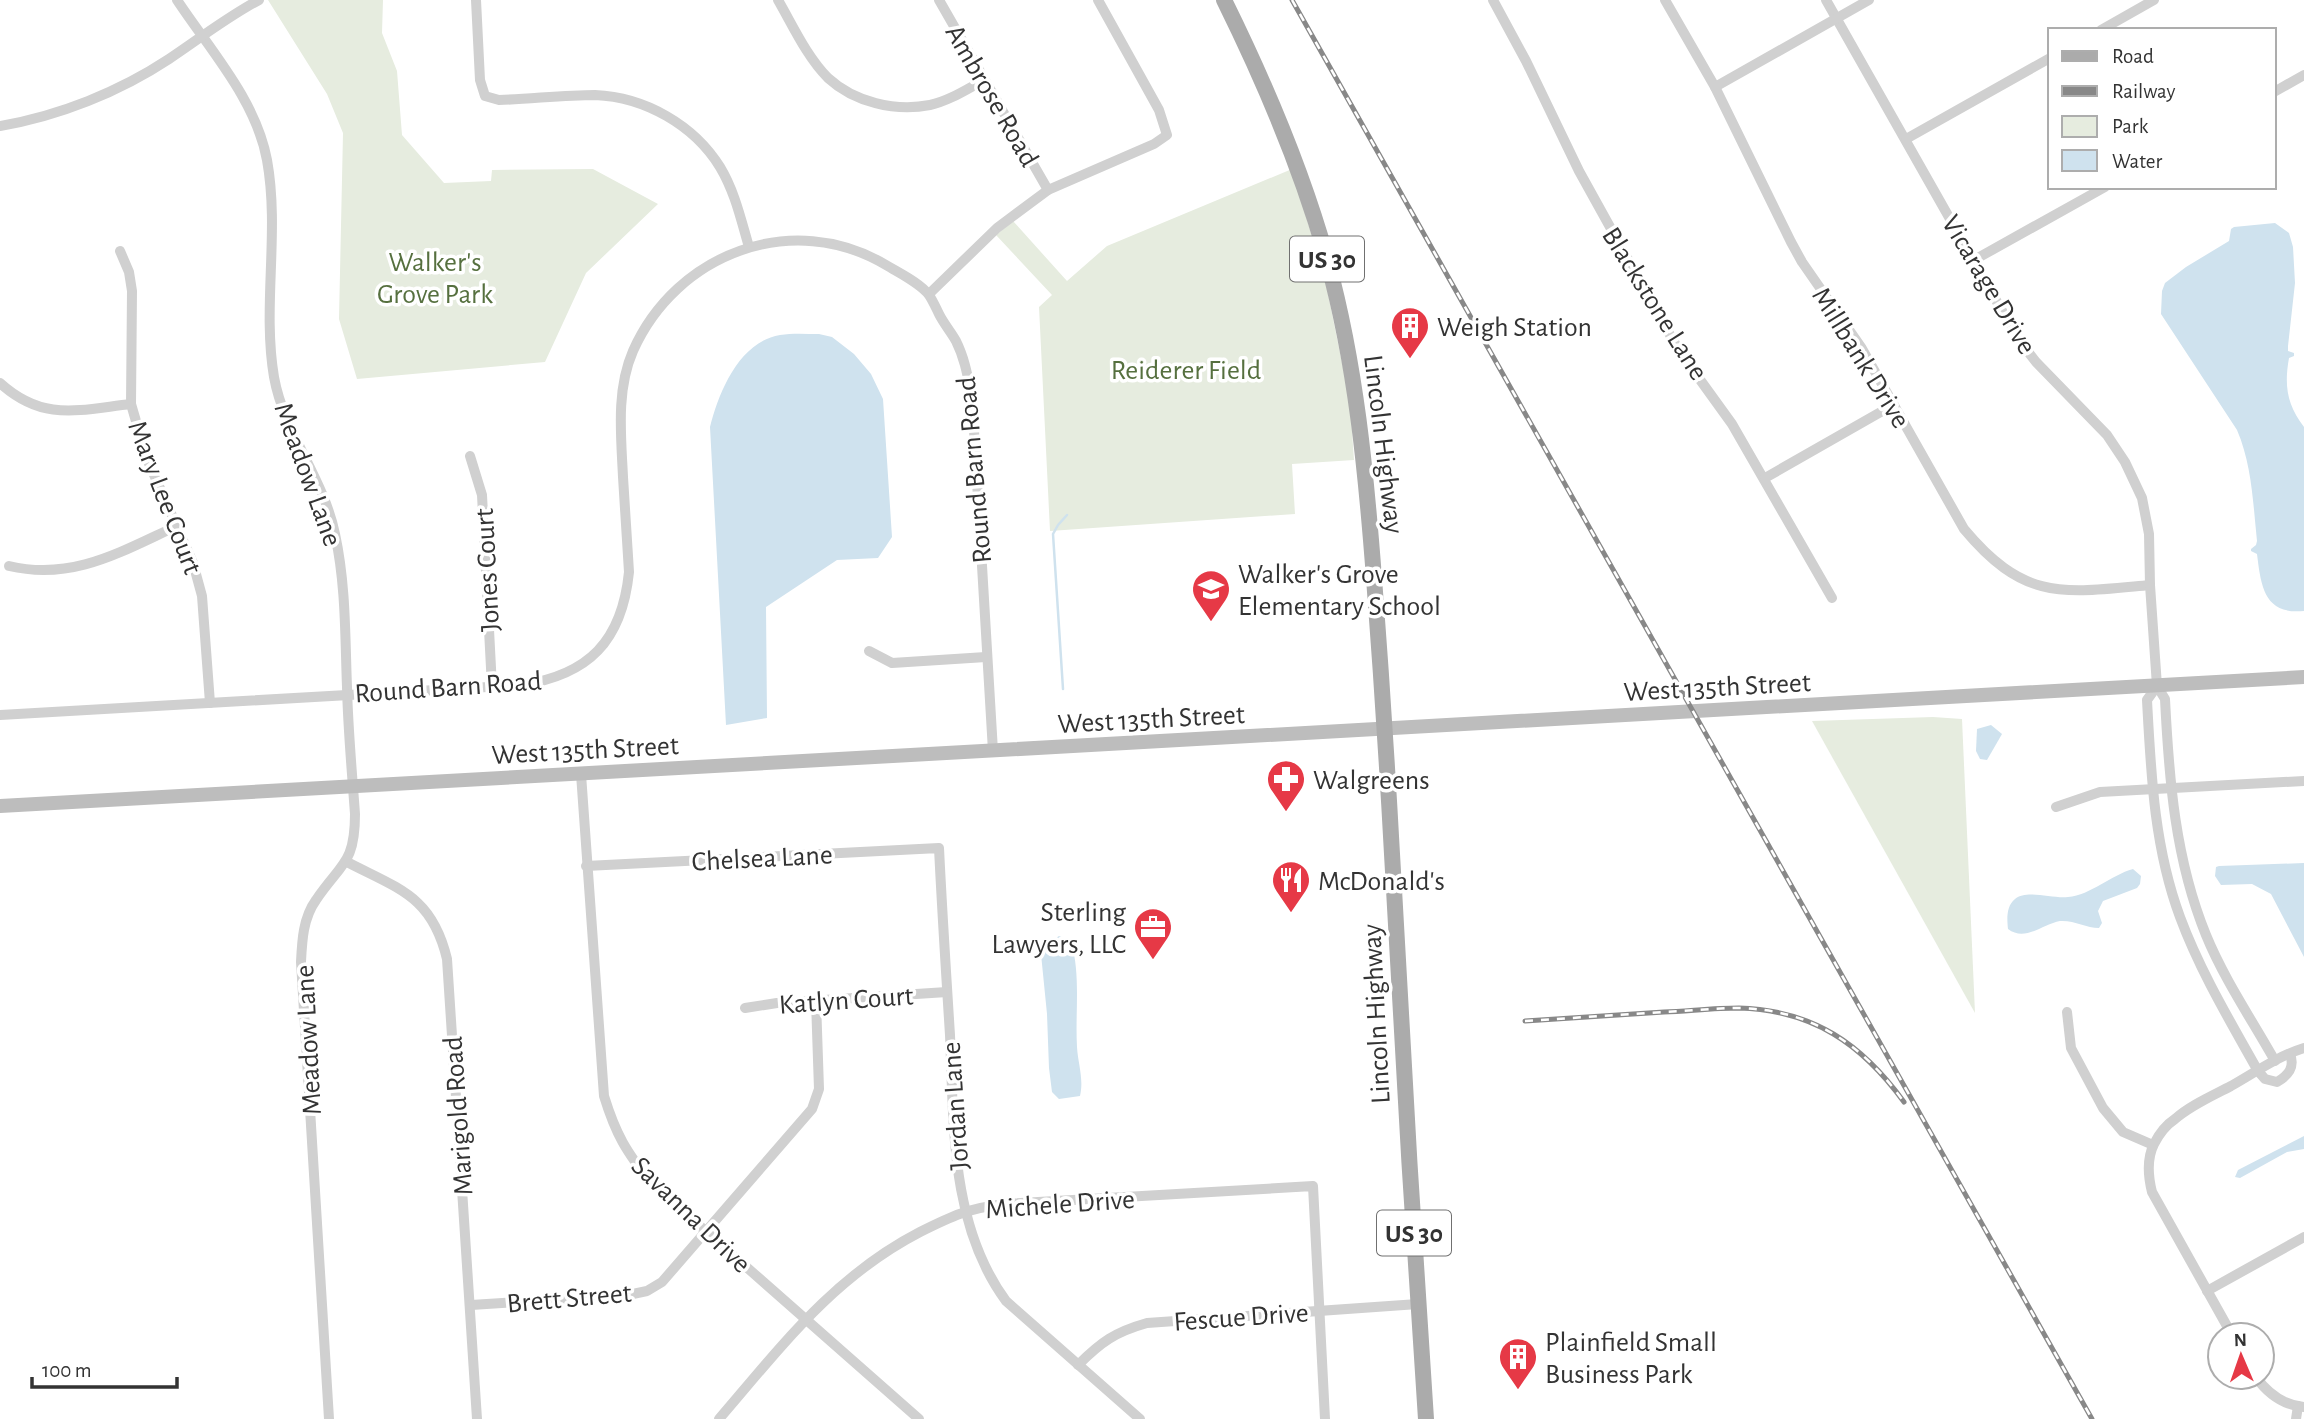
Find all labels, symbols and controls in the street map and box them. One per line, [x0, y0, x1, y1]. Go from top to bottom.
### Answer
street label: Ambrose Road [939, 20, 1043, 172]
legend [2048, 28, 2276, 189]
text: Road [2112, 46, 2154, 67]
text: Railway [2112, 81, 2175, 102]
text: Park [2112, 116, 2149, 137]
text: Water [2112, 151, 2162, 172]
street label: Vicarage Drive [1936, 211, 2041, 359]
street label: Blackstone Lane [1596, 223, 1712, 385]
road number: US 30 [1290, 236, 1364, 282]
park label: Walker's Grove Park [377, 249, 493, 309]
street label: Millbank Drive [1806, 283, 1915, 433]
building icon: Weigh Station [1389, 305, 1431, 360]
place label: Weigh Station [1437, 314, 1592, 342]
street label: Lincoln Highway [1358, 353, 1408, 535]
park label: Reiderer Field [1111, 357, 1261, 385]
street label: Round Barn Road [953, 375, 997, 564]
street label: Meadow Lane [268, 399, 346, 550]
street label: Mary Lee Court [122, 417, 206, 578]
street label: Jones Court [471, 507, 505, 632]
place label: Walker's Grove Elementary School [1238, 561, 1441, 621]
school or university icon: Walker's Grove Elementary School [1190, 568, 1232, 623]
street label: Round Barn Road [354, 667, 543, 708]
street label: West 135th Street [1623, 669, 1812, 707]
street label: West 135th Street [1057, 701, 1246, 739]
street label: West 135th Street [491, 732, 680, 770]
pharmacy icon: Walgreens [1265, 758, 1307, 813]
place label: Walgreens [1313, 767, 1430, 795]
street label: Chelsea Lane [691, 841, 833, 877]
restaurant icon: McDonald's [1270, 859, 1312, 914]
place label: McDonald's [1318, 868, 1445, 896]
place label: Sterling Lawyers, LLC [992, 899, 1126, 959]
office icon: Sterling Lawyers, LLC [1132, 906, 1174, 961]
street label: Lincoln Highway [1358, 923, 1396, 1104]
street label: Meadow Lane [291, 964, 327, 1116]
street label: Katlyn Court [778, 982, 914, 1020]
street label: Marigold Road [439, 1035, 479, 1196]
street label: Jordan Lane [938, 1041, 974, 1171]
street label: Savanna Drive [626, 1152, 756, 1279]
street label: Michele Drive [984, 1186, 1136, 1224]
road number: US 30 [1377, 1210, 1451, 1256]
street label: Brett Street [506, 1280, 633, 1318]
street label: Fescue Drive [1173, 1299, 1310, 1337]
north arrow [2206, 1321, 2276, 1391]
place label: Plainfield Small Business Park [1545, 1329, 1717, 1389]
text: N [2234, 1331, 2247, 1350]
building icon: Plainfield Small Business Park [1497, 1336, 1539, 1391]
scale bar [32, 1346, 177, 1390]
text: 100 m [42, 1360, 92, 1381]

